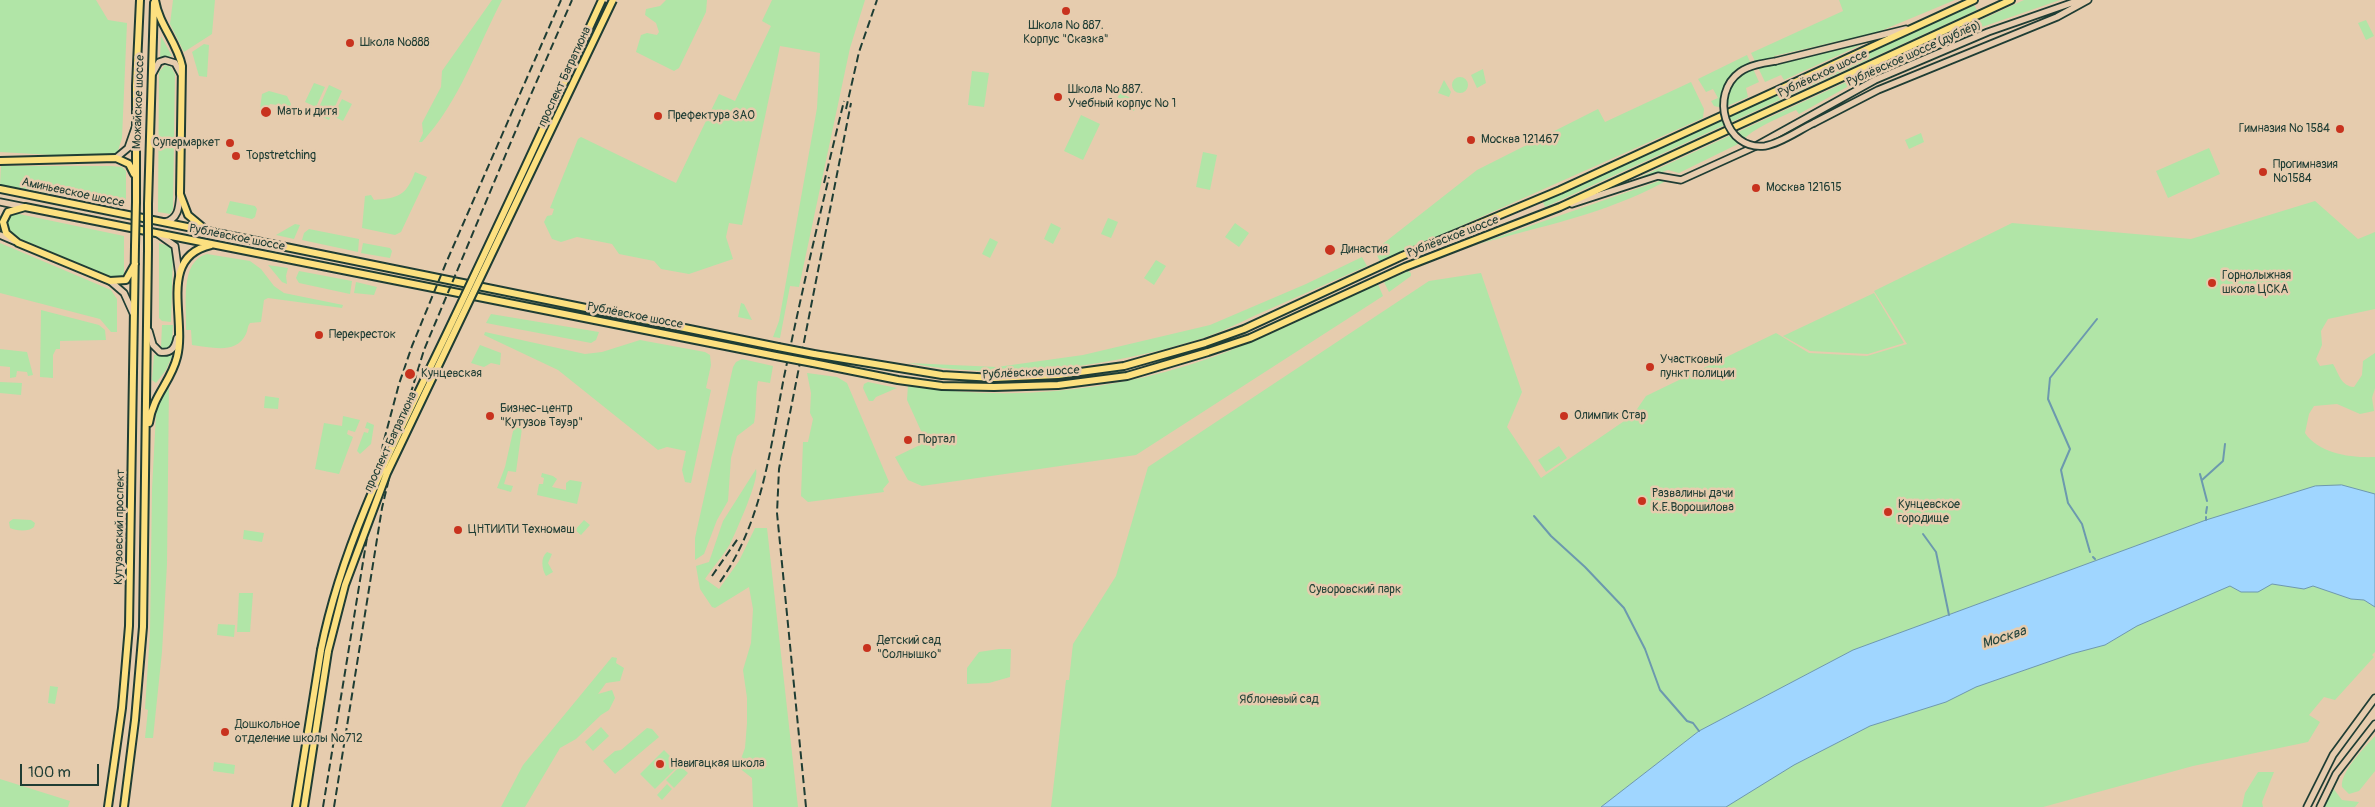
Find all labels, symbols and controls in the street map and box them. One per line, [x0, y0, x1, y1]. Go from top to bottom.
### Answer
marker: Школа № 887. Корпус "Сказка" [1060, 5, 1072, 17]
street label: Рублёвское шоссе (дублёр) [1845, 18, 1983, 90]
place label: Школа № 887. Корпус "Сказка" [1023, 19, 1109, 47]
street label: проспект Багратиона [536, 25, 594, 129]
place label: Школа №888 [360, 36, 430, 50]
marker: Школа №888 [344, 37, 356, 49]
street label: Рублёвское шоссе [1776, 47, 1870, 101]
street label: Можайское шоссе [130, 55, 148, 149]
place label: Школа № 887. Учебный корпус № 1 [1068, 83, 1176, 111]
marker: Школа № 887. Учебный корпус № 1 [1052, 91, 1064, 103]
marker: Мать и дитя [259, 105, 273, 119]
place label: Мать и дитя [277, 105, 337, 119]
place label: Префектура ЗАО [668, 109, 755, 123]
marker: Префектура ЗАО [652, 110, 664, 122]
place label: Гимназия № 1584 [2239, 122, 2330, 136]
marker: Гимназия № 1584 [2334, 123, 2346, 135]
place label: Москва 121467 [1481, 133, 1559, 147]
marker: Москва 121467 [1465, 134, 1477, 146]
place label: Супермаркет [153, 136, 220, 150]
marker: Супермаркет [224, 137, 236, 149]
place label: Topstretching [246, 149, 316, 163]
marker: Topstretching [230, 150, 242, 162]
place label: Прогимназия №1584 [2273, 158, 2338, 186]
marker: Прогимназия №1584 [2257, 166, 2269, 178]
street label: Аминьевское шоссе [20, 175, 126, 211]
place label: Москва 121615 [1766, 181, 1842, 195]
marker: Москва 121615 [1750, 182, 1762, 194]
street label: Рублёвское шоссе [1405, 213, 1501, 261]
street label: Рублёвское шоссе [188, 222, 286, 254]
marker: Династия [1323, 243, 1337, 257]
place label: Династия [1341, 243, 1388, 257]
place label: Горнолыжная школа ЦСКА [2222, 269, 2291, 297]
marker: Горнолыжная школа ЦСКА [2206, 277, 2218, 289]
street label: Рублёвское шоссе [586, 300, 684, 332]
place label: Перекресток [329, 328, 396, 342]
marker: Перекресток [313, 329, 325, 341]
place label: Участковый пункт полиции [1660, 353, 1734, 381]
marker: Участковый пункт полиции [1644, 361, 1656, 373]
street label: Рублёвское шоссе [982, 363, 1080, 383]
marker: Кунцевская [403, 367, 417, 381]
place label: Кунцевская [421, 367, 482, 381]
street label: проспект Багратиона [362, 390, 420, 494]
place label: Бизнес-центр "Кутузов Тауэр" [500, 402, 583, 430]
place label: Олимпик Стар [1574, 409, 1646, 423]
marker: Бизнес-центр "Кутузов Тауэр" [484, 410, 496, 422]
marker: Олимпик Стар [1558, 410, 1570, 422]
place label: Портал [918, 433, 955, 447]
marker: Портал [902, 434, 914, 446]
street label: Кутузовский проспект [112, 469, 128, 585]
place label: Развалины дачи К.Е.Ворошилова [1652, 487, 1734, 515]
marker: Развалины дачи К.Е.Ворошилова [1636, 495, 1648, 507]
place label: Кунцевское городище [1898, 498, 1960, 526]
marker: Кунцевское городище [1882, 506, 1894, 518]
place label: ЦНТИИТИ Техномаш [468, 523, 575, 537]
marker: ЦНТИИТИ Техномаш [452, 524, 464, 536]
park label: Суворовский парк [1309, 583, 1401, 597]
water label: Москва [1980, 623, 2028, 653]
place label: Детский сад "Солнышко" [877, 634, 942, 662]
marker: Детский сад "Солнышко" [861, 642, 873, 654]
park label: Яблоневый сад [1239, 693, 1319, 707]
place label: Дошкольное отделение школы №712 [235, 718, 363, 746]
marker: Дошкольное отделение школы №712 [219, 726, 231, 738]
scale bar [22, 754, 101, 786]
place label: Навигацкая школа [670, 757, 765, 771]
marker: Навигацкая школа [654, 758, 666, 770]
text: 100 m [28, 763, 71, 782]

